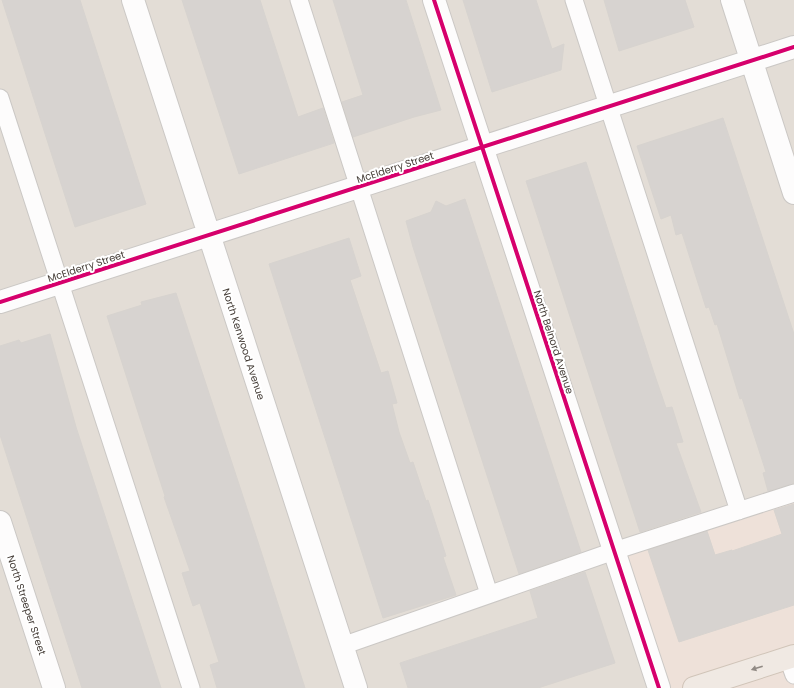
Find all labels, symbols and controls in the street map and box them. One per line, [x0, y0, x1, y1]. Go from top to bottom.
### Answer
street label: McElderry Street [355, 148, 436, 187]
street label: McElderry Street [46, 247, 127, 286]
street label: North Kenwood Avenue [218, 286, 269, 402]
street label: North Belnord Avenue [530, 288, 577, 396]
street label: North Streeper Street [3, 553, 50, 657]
one-way arrow [751, 665, 763, 671]

